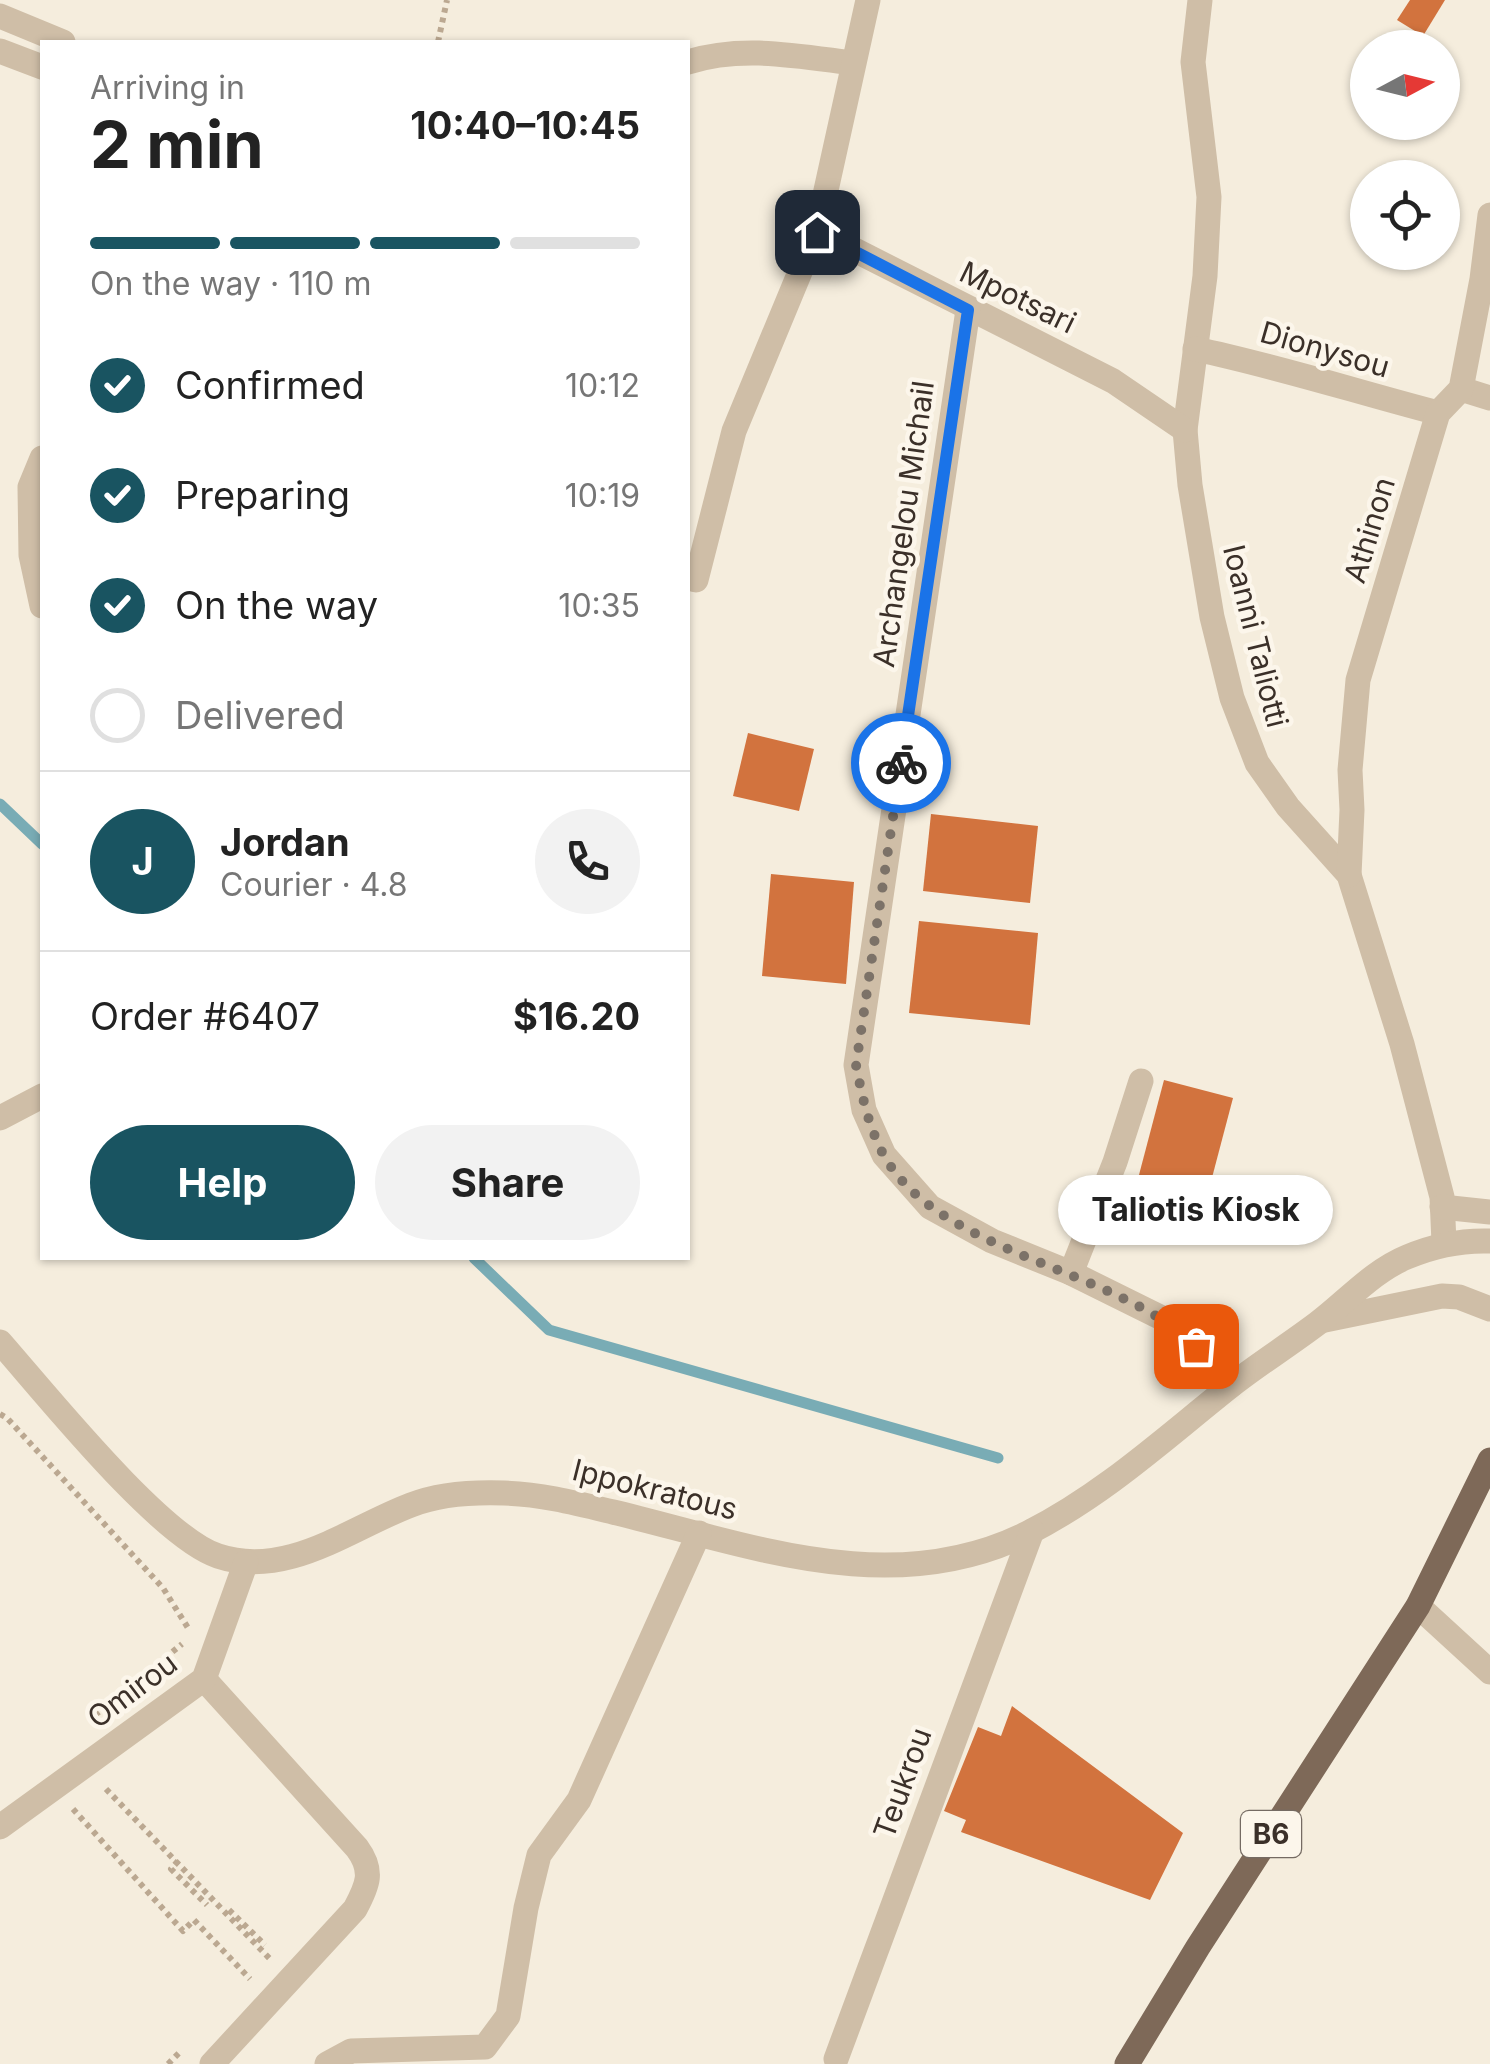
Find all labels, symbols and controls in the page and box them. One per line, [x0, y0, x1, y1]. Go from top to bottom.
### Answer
north arrow [1350, 30, 1460, 140]
map controls [1350, 30, 1460, 270]
text: Arriving in [90, 68, 245, 107]
text: 10:40–10:45 [410, 102, 640, 148]
text: 2 min [90, 105, 264, 184]
button: locate [1350, 160, 1460, 270]
pin [775, 190, 860, 275]
icon: home [790, 205, 845, 260]
street label: Mpotsari [954, 253, 1082, 341]
text: On the way · 110 m [90, 264, 372, 303]
street label: Dionysou [1256, 313, 1394, 385]
icon: check [90, 358, 145, 413]
text: Confirmed [175, 362, 365, 408]
text: 10:12 [565, 366, 640, 405]
street label: Archangelou Michail [865, 378, 941, 670]
icon: check [90, 468, 145, 523]
text: Preparing [175, 472, 350, 518]
street label: Athinon [1336, 473, 1402, 587]
text: 10:19 [565, 476, 640, 515]
street label: Ioanni Taliotti [1216, 541, 1296, 731]
icon: check [90, 578, 145, 633]
text: On the way [175, 582, 378, 628]
text: 10:35 [558, 586, 640, 625]
text: Delivered [175, 692, 345, 738]
courier [851, 713, 951, 813]
icon: bike [874, 736, 929, 791]
button: phone [535, 809, 640, 914]
text: Jordan [220, 819, 350, 865]
text: J [131, 838, 154, 884]
text: Courier · 4.8 [220, 865, 408, 904]
text: Order #6407 [90, 993, 320, 1039]
text: $16.20 [513, 993, 640, 1039]
button: Help [90, 1125, 355, 1240]
button: Share [375, 1125, 640, 1240]
callout: Taliotis Kiosk [1058, 1176, 1334, 1246]
text: Taliotis Kiosk [1091, 1190, 1300, 1229]
pin [1154, 1304, 1239, 1389]
icon: bag [1169, 1319, 1224, 1374]
street label: Ippokratous [569, 1451, 741, 1527]
street label: Omirou [80, 1645, 184, 1735]
street label: Teukrou [865, 1723, 939, 1843]
road number: B6 [1241, 1811, 1301, 1857]

